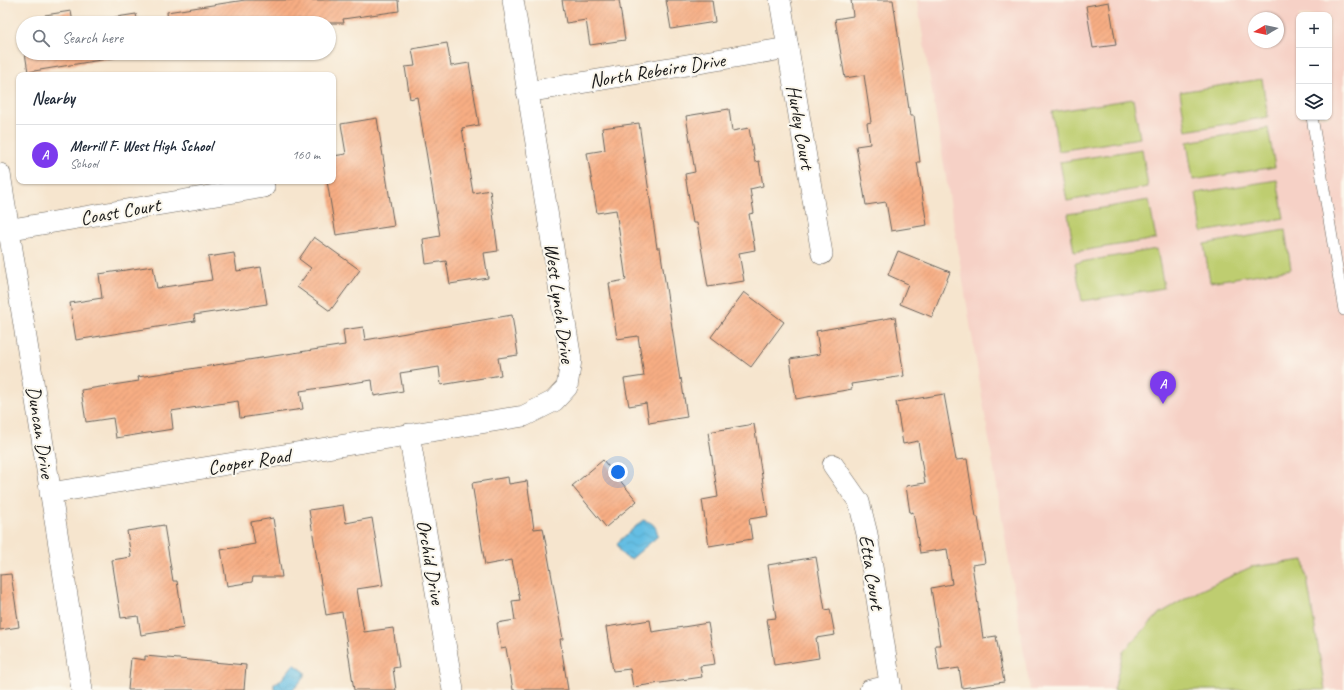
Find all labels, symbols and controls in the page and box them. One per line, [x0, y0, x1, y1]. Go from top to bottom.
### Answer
north arrow [1248, 12, 1284, 48]
map controls [1296, 12, 1332, 120]
button: + [1296, 12, 1332, 48]
search box [16, 16, 336, 60]
icon: search [30, 27, 52, 49]
text: Search here [62, 29, 123, 48]
street label: North Rebeiro Drive [588, 47, 728, 94]
button: − [1296, 48, 1332, 84]
street label: Hurley Court [781, 83, 821, 174]
button: layers [1296, 84, 1332, 120]
text: Nearby [32, 88, 75, 109]
text: Merrill F. West High School [70, 137, 213, 156]
text: A [42, 147, 48, 163]
text: 160 m [292, 147, 320, 163]
text: School [70, 156, 98, 172]
street label: Coast Court [78, 192, 164, 231]
street label: West Lynch Drive [539, 242, 580, 366]
pin: A [1150, 371, 1176, 404]
street label: Duncan Drive [21, 384, 60, 481]
street label: Cooper Road [206, 442, 295, 480]
your location [608, 462, 628, 482]
street label: Orchid Drive [411, 518, 450, 608]
street label: Etta Court [853, 533, 890, 613]

